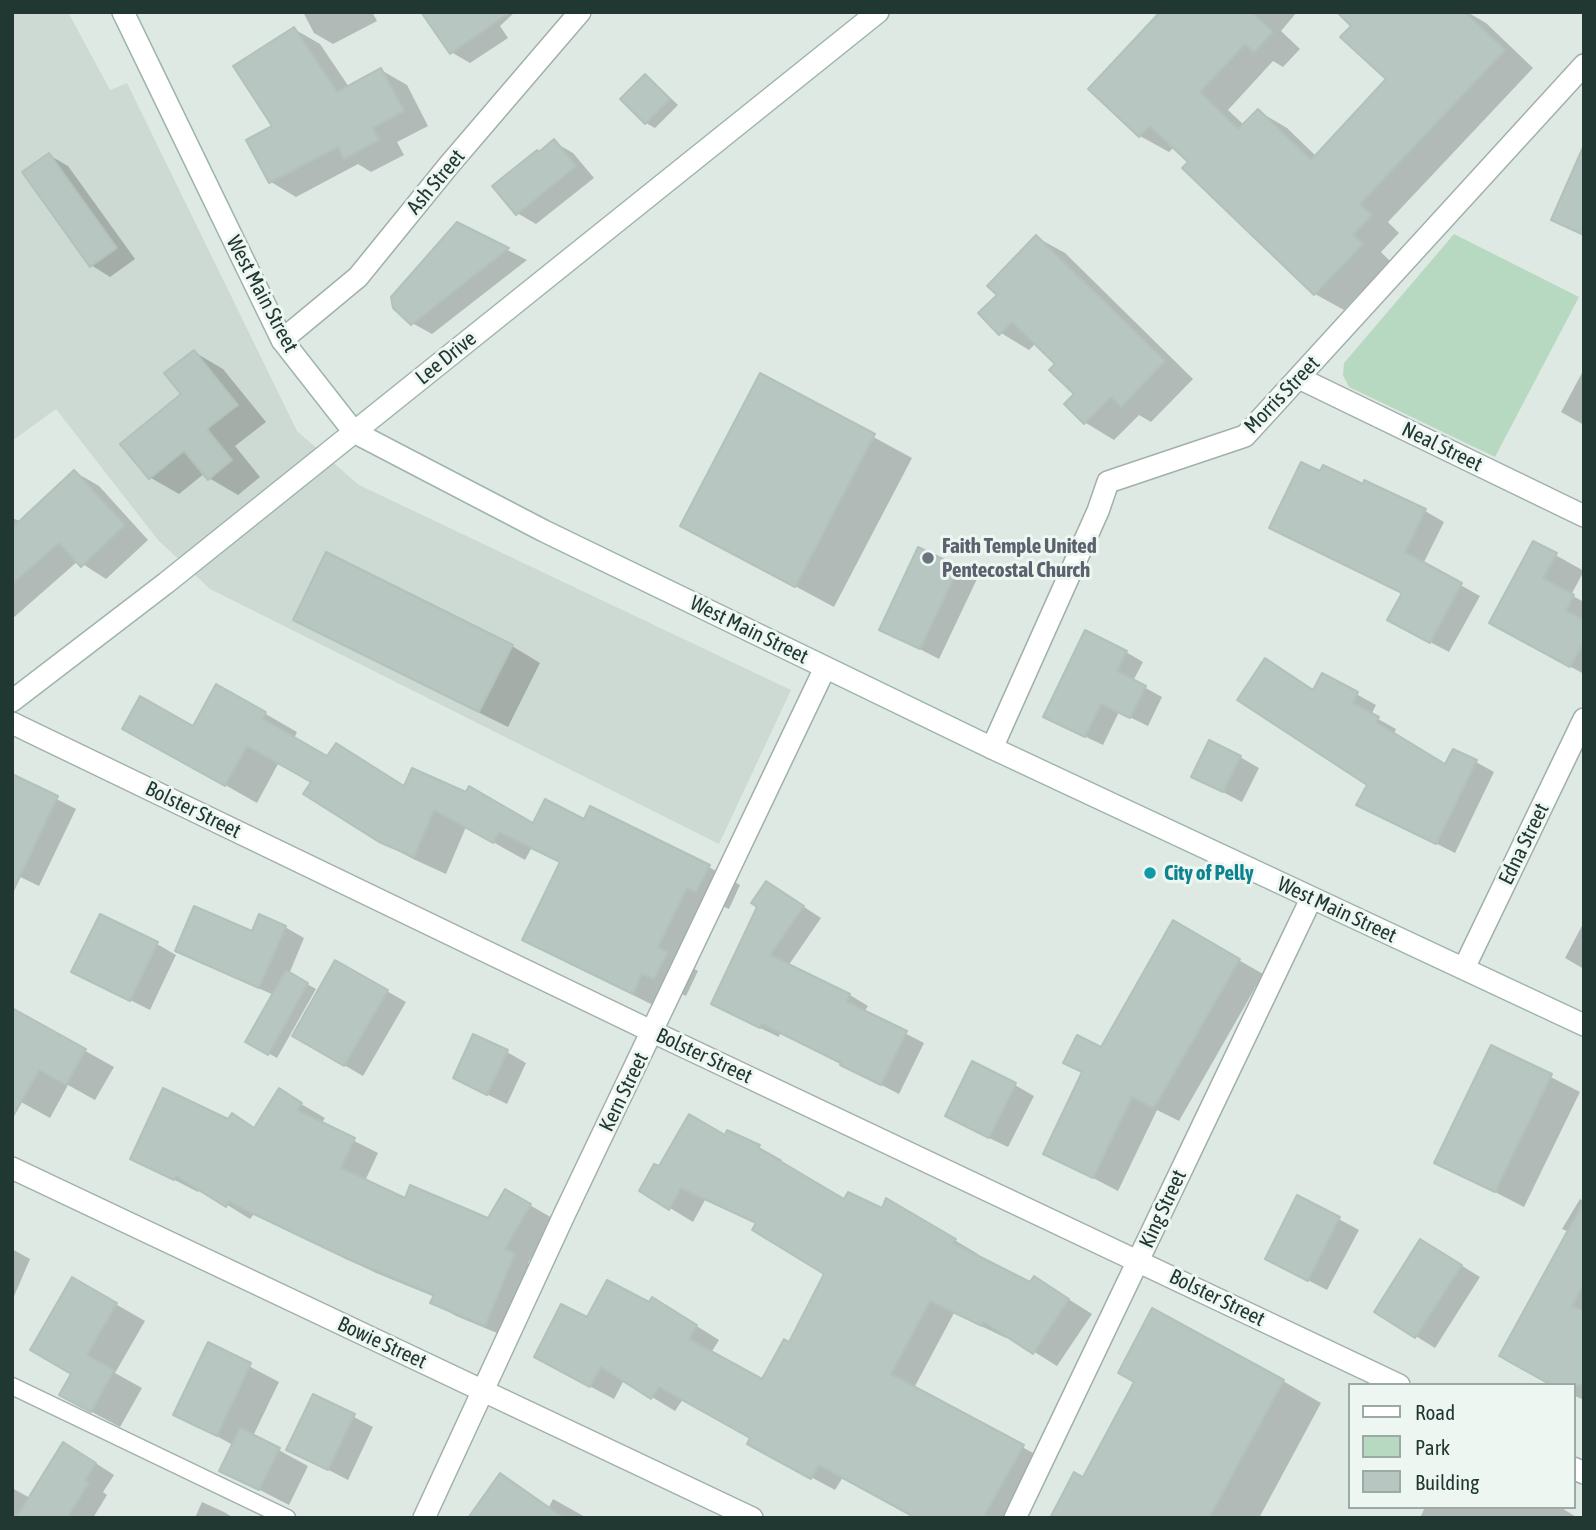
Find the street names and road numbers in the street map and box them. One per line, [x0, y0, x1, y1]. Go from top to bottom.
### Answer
street label: Ash Street [402, 144, 470, 220]
street label: West Main Street [221, 231, 303, 357]
street label: Lee Drive [411, 326, 481, 390]
street label: Morris Street [1239, 351, 1325, 439]
street label: Neal Street [1398, 417, 1486, 477]
street label: West Main Street [686, 591, 812, 669]
street label: Bolster Street [141, 776, 245, 844]
street label: Edna Street [1493, 799, 1555, 889]
street label: West Main Street [1274, 871, 1400, 949]
street label: Bolster Street [652, 1023, 756, 1089]
street label: Kern Street [594, 1048, 654, 1136]
street label: King Street [1134, 1166, 1192, 1252]
street label: Bolster Street [1165, 1264, 1269, 1332]
street label: Bowie Street [333, 1311, 431, 1375]

